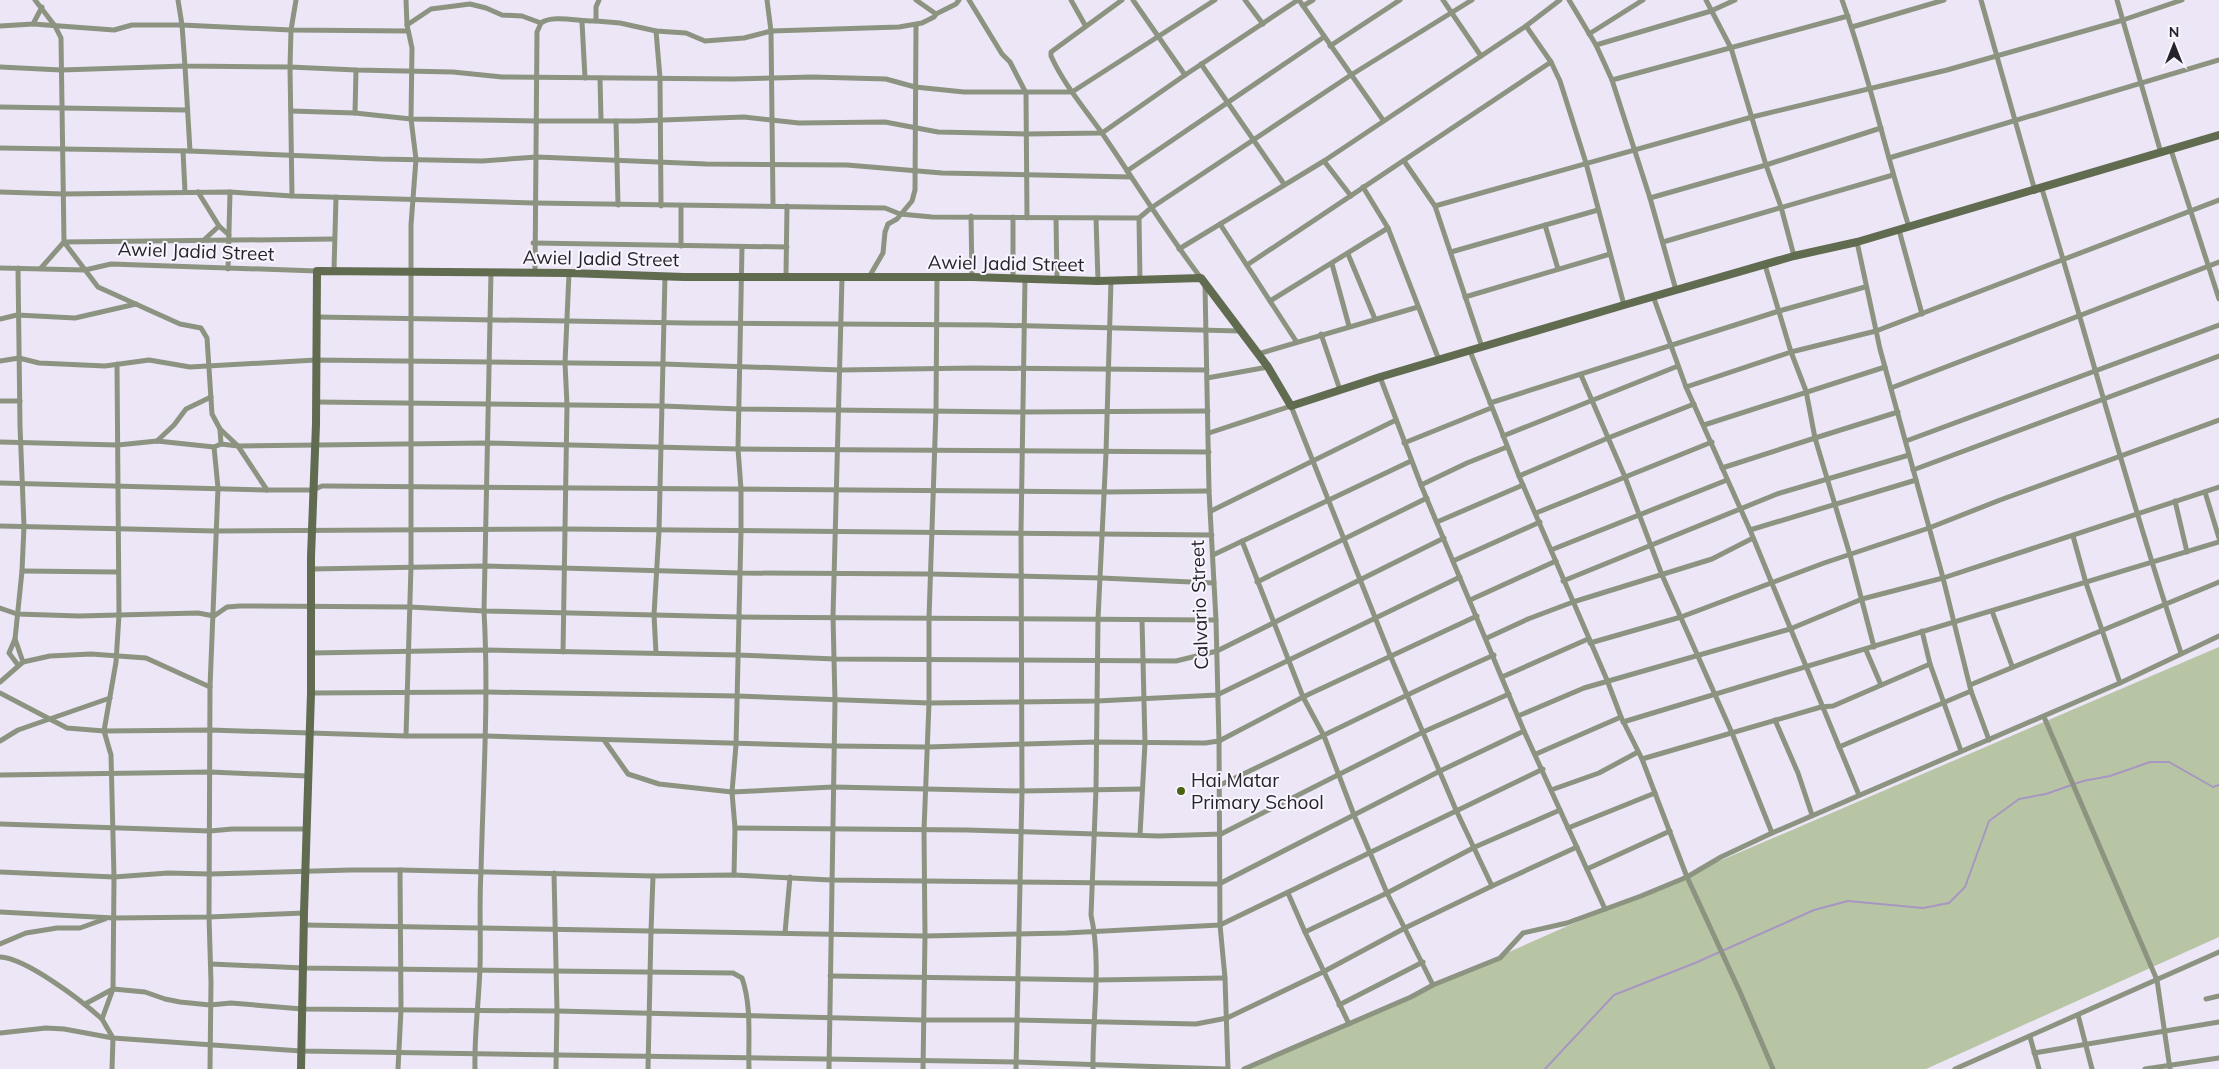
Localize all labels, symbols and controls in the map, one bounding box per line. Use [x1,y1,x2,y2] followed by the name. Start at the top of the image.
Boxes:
[2149,20,2199,70] north arrow
[2169,23,2179,41] text: N
[117,236,275,266] street label: Awiel Jadid Street
[522,245,680,271] street label: Awiel Jadid Street
[927,250,1085,276] street label: Awiel Jadid Street
[1185,539,1213,670] street label: Calvario Street
[1191,768,1324,814] place label: Hai Matar Primary School
[1175,785,1187,797] marker: Hai Matar Primary School

